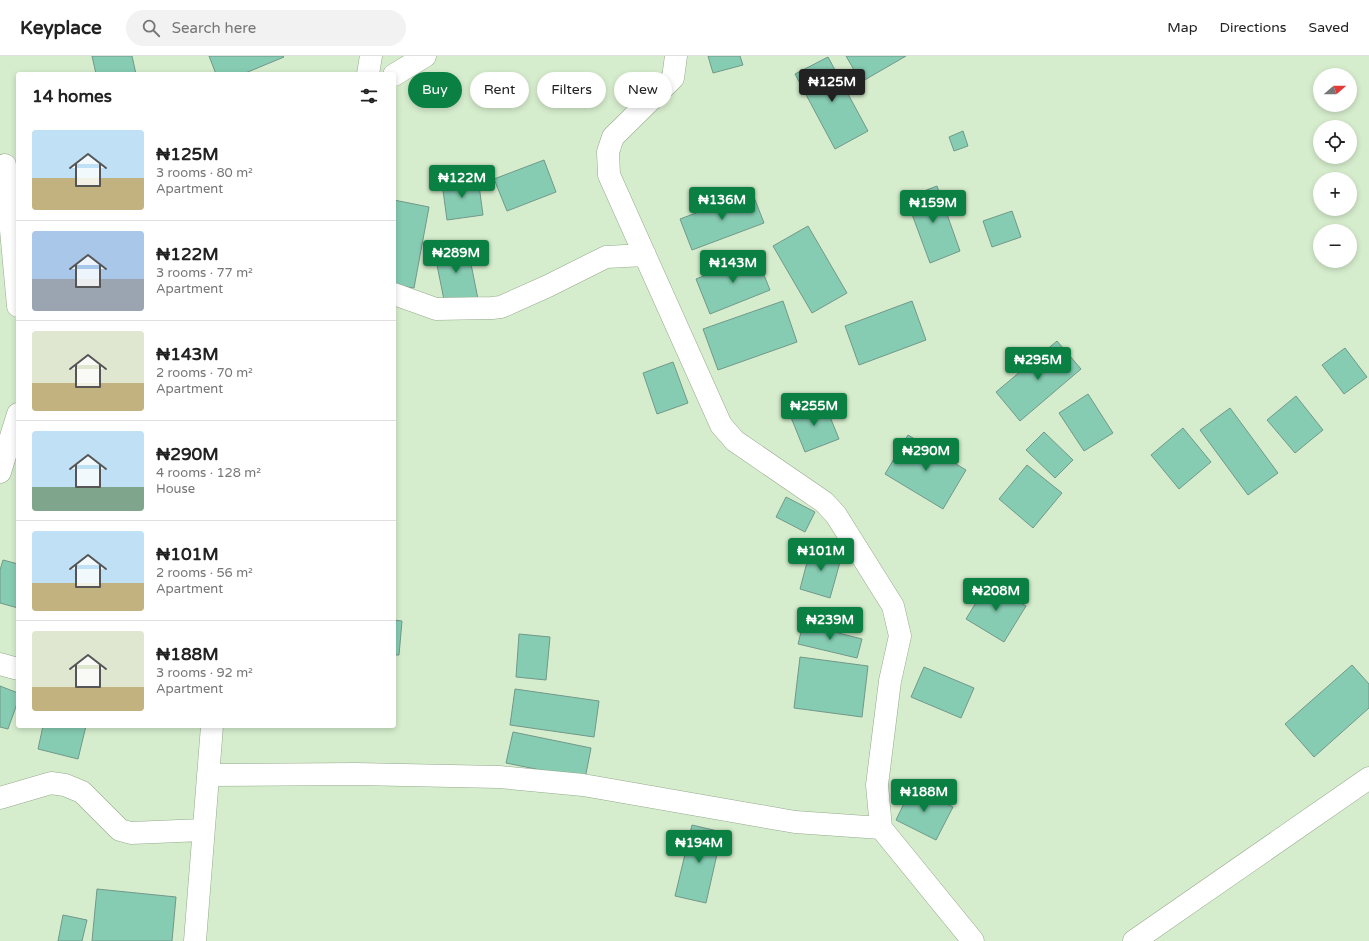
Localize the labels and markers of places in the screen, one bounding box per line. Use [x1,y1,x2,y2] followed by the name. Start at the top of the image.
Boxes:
[804,69,860,103] pin: ₦125M
[434,165,490,199] pin: ₦122M
[694,187,750,221] pin: ₦136M
[905,190,961,224] pin: ₦159M
[428,240,484,274] pin: ₦289M
[705,250,761,284] pin: ₦143M
[1010,347,1066,381] pin: ₦295M
[786,393,842,427] pin: ₦255M
[898,438,954,472] pin: ₦290M
[793,538,849,572] pin: ₦101M
[968,578,1024,612] pin: ₦208M
[802,607,858,641] pin: ₦239M
[896,779,952,813] pin: ₦188M
[671,830,727,864] pin: ₦194M

